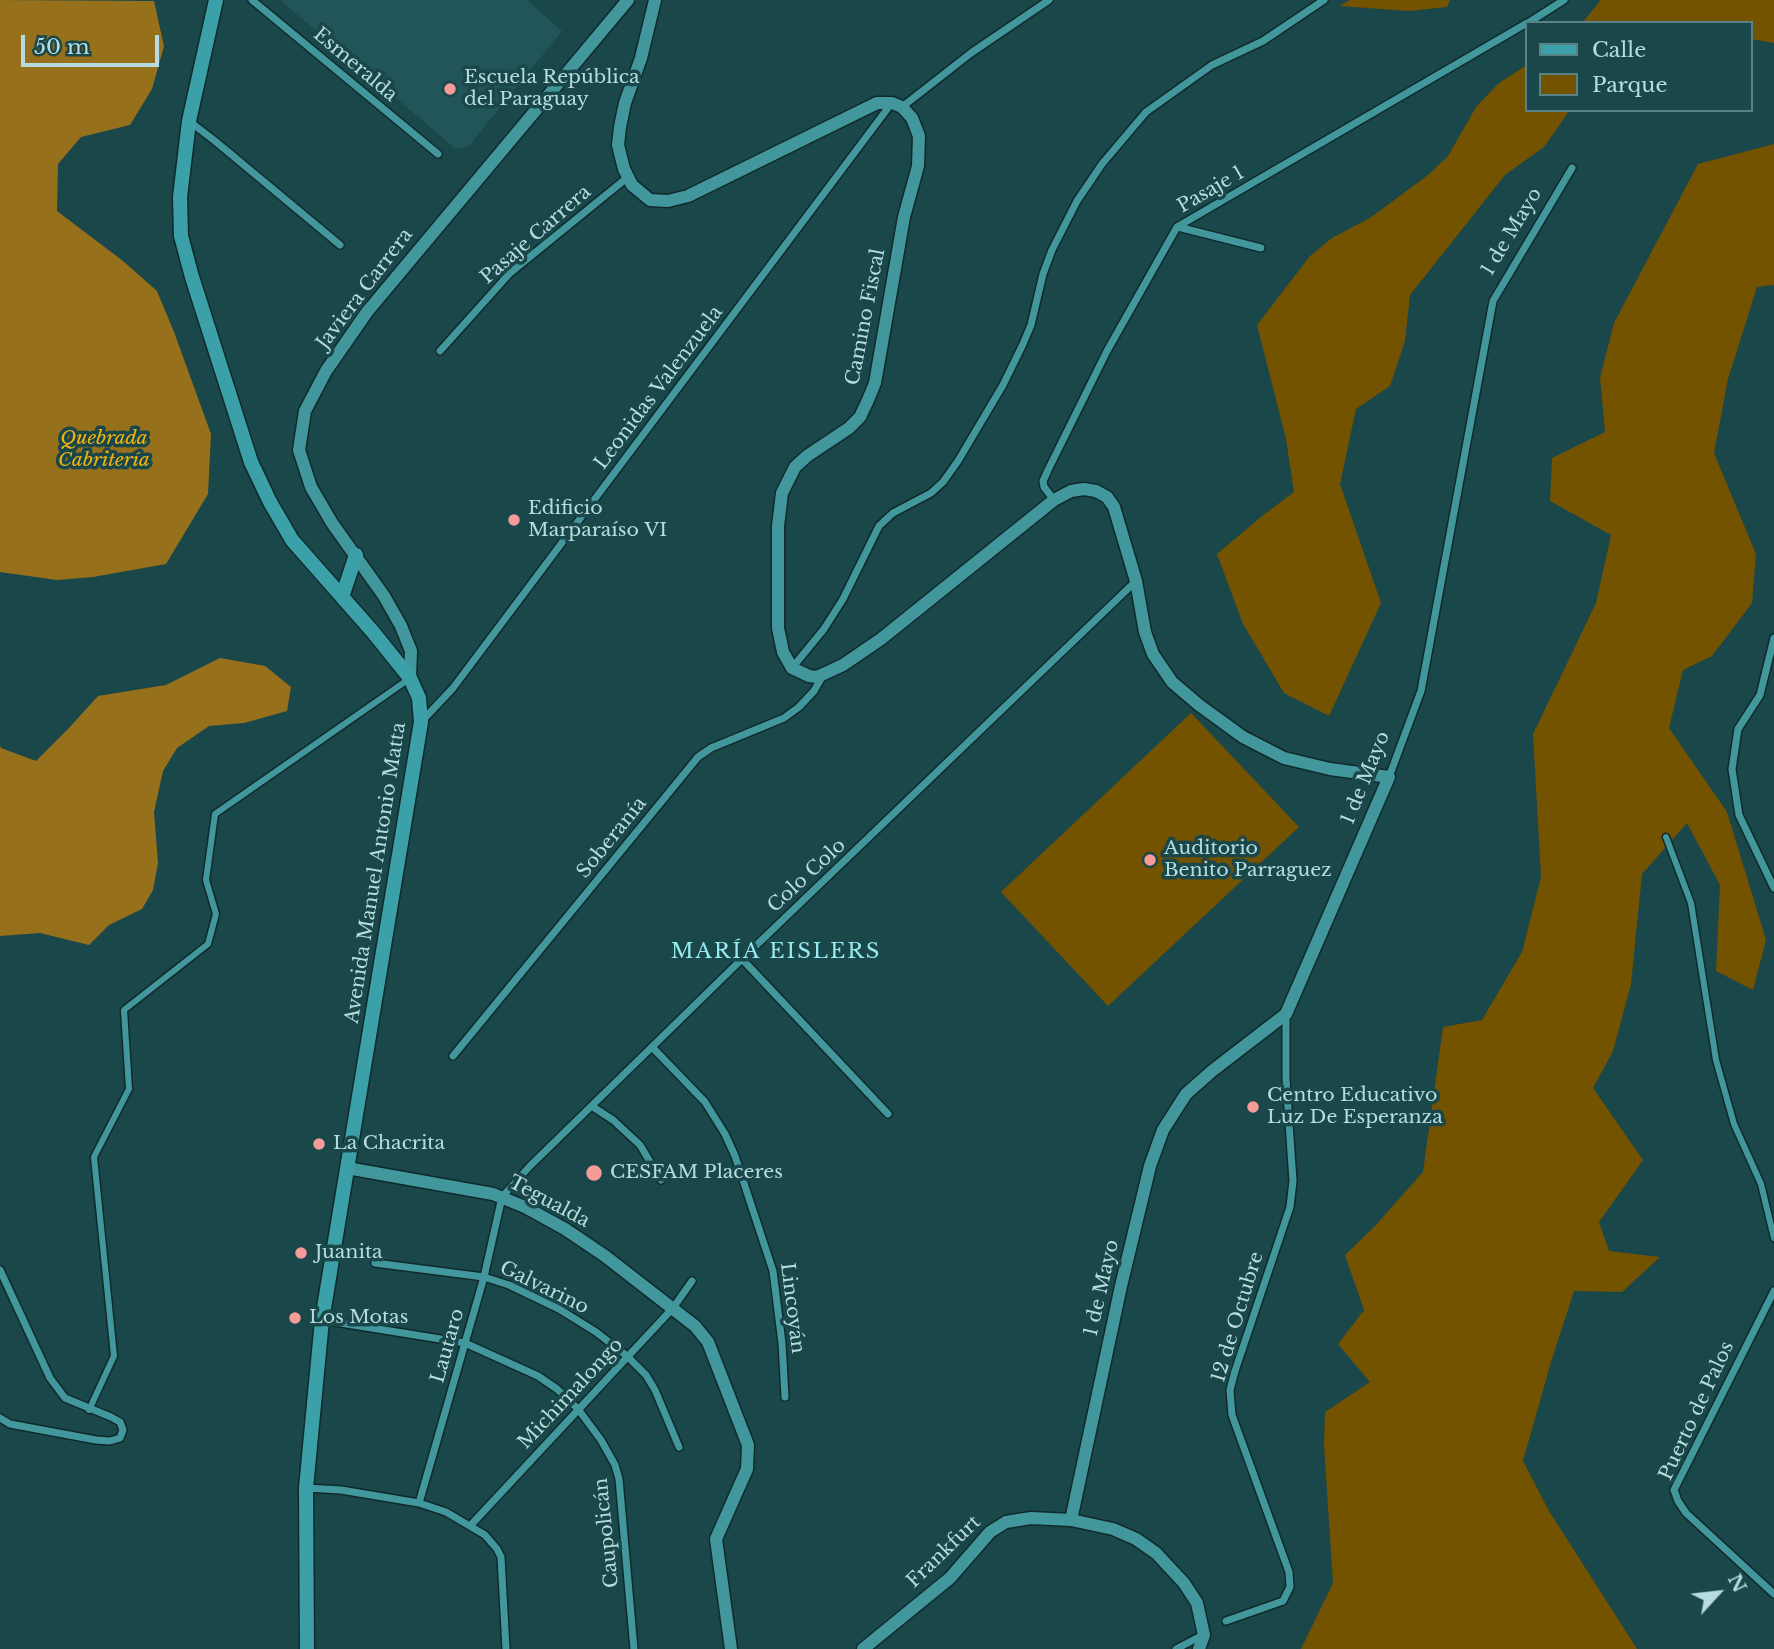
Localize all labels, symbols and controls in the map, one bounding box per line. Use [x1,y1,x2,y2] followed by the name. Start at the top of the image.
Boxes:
[24,21,163,65] scale bar
[1526,21,1753,112] legend
[308,23,402,107] street label: Esmeralda
[34,34,89,60] text: 50 m
[1592,37,1646,63] text: Calle
[464,67,640,111] place label: Escuela República del Paraguay
[1592,72,1667,98] text: Parque
[442,81,458,97] marker: Escuela República del Paraguay
[1174,162,1248,218] street label: Pasaje 1
[476,181,596,289] street label: Pasaje Carrera
[1477,184,1547,280] street label: 1 de Mayo
[312,224,418,354] street label: Javiera Carrera
[842,247,890,387] street label: Camino Fiscal
[590,302,728,474] street label: Leonidas Valenzuela
[58,428,150,472] park label: Quebrada Cabritería
[528,498,667,542] place label: Edificio Marparaíso VI
[506,512,522,528] marker: Edificio Marparaíso VI
[341,721,411,1025] street label: Avenida Manuel Antonio Matta
[1337,728,1395,828] street label: 1 de Mayo
[572,793,652,883] street label: Soberanía
[763,834,851,918] street label: Colo Colo
[1164,838,1332,882] place label: Auditorio Benito Parraguez
[1142,852,1158,868] marker: Auditorio Benito Parraguez
[672,939,880,965] district label: MARÍA EISLERS
[1267,1085,1443,1129] place label: Centro Educativo Luz De Esperanza
[1245,1099,1261,1115] marker: Centro Educativo Luz De Esperanza
[333,1133,445,1155] place label: La Chacrita
[311,1136,327,1152] marker: La Chacrita
[610,1162,783,1184] place label: CESFAM Placeres
[584,1163,604,1183] marker: CESFAM Placeres
[505,1171,593,1233] street label: Tegualda
[1080,1238,1124,1338] street label: 1 de Mayo
[315,1242,383,1264] place label: Juanita
[293,1245,309,1261] marker: Juanita
[1207,1249,1269,1385] street label: 12 de Octubre
[496,1257,592,1319] street label: Galvarino
[775,1261,809,1355] street label: Lincoyán
[427,1306,469,1386] street label: Lautaro
[309,1307,408,1329] place label: Los Motas
[287,1310,303,1326] marker: Los Motas
[514,1334,628,1454] street label: Michimalongo
[1655,1338,1739,1484] street label: Puerto de Palos
[590,1477,624,1589] street label: Caupolicán
[902,1511,986,1593] street label: Frankfurt
[1683,1558,1753,1628] north arrow
[1723,1570,1751,1596] text: N

